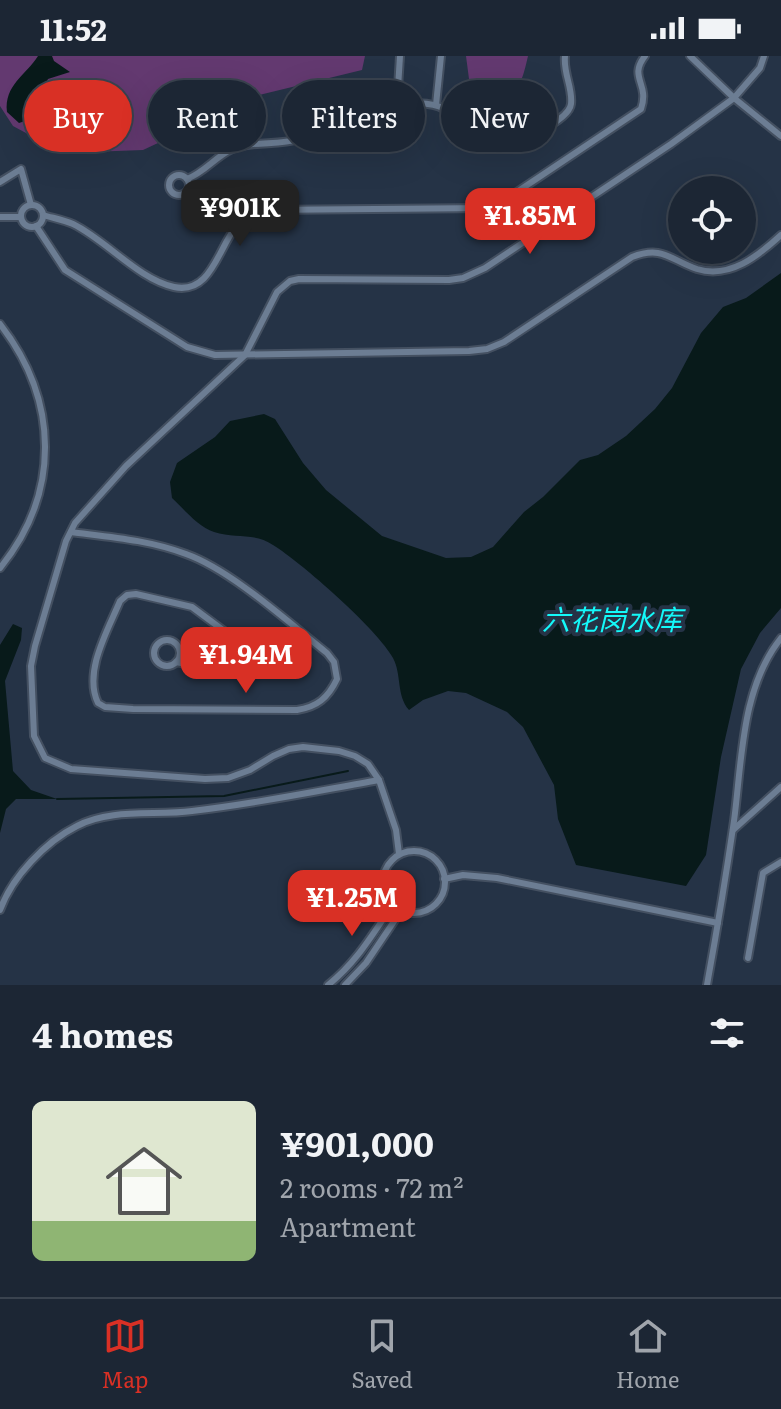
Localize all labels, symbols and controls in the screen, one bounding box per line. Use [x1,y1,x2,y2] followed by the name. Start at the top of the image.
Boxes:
[40,6,107,50] text: 11:52
[24,80,132,152] chip: Buy
[148,80,266,152] chip: Rent
[282,80,425,152] chip: Filters
[441,80,557,152] chip: New
[668,176,756,264] map controls
[668,176,756,264] button: locate
[184,180,296,248] pin: ¥901K
[199,186,281,225] text: ¥901K
[465,188,595,256] pin: ¥1.85M
[483,194,577,233] text: ¥1.85M
[542,597,686,639] water label: 六花岗水库
[181,627,311,695] pin: ¥1.94M
[199,633,293,672] text: ¥1.94M
[287,870,417,938] pin: ¥1.25M
[306,876,398,915] text: ¥1.25M
[32,1008,173,1058] text: 4 homes
[705,1011,749,1055] icon: filters
[280,1117,434,1167] text: ¥901,000
[96,1133,192,1229] icon: home
[280,1167,464,1206] text: 2 rooms · 72 m²
[280,1206,416,1245] text: Apartment
[102,1314,148,1395] tab: Map
[352,1314,413,1395] tab: Saved
[616,1314,679,1395] tab: Home

